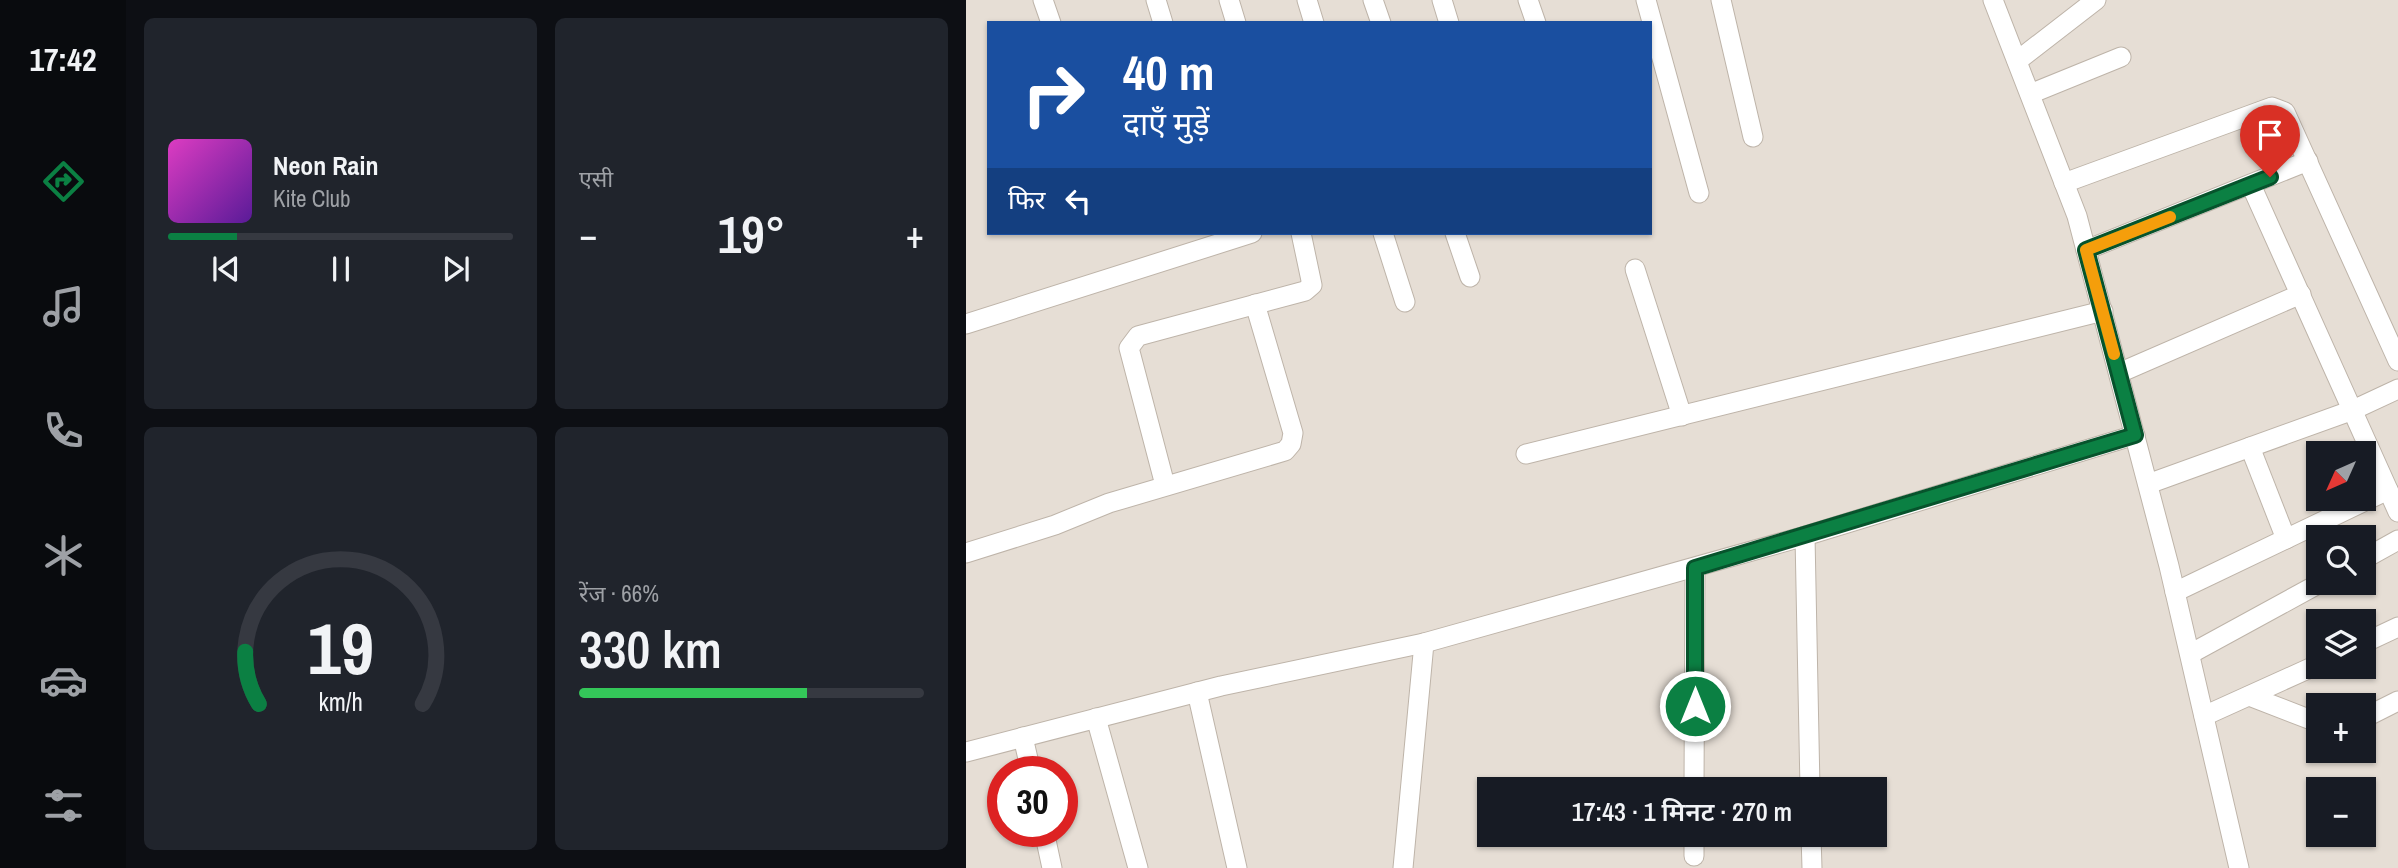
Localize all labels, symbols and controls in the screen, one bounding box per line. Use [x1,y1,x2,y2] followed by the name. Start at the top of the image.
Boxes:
[29,38,97,81] text: 17:42
[1123,39,1215,105] text: 40 m
[1008,49,1099,140] icon: right
[1123,102,1210,145] text: दाएँ मुड़ें
[2240,105,2300,177] pin
[2251,116,2289,154] icon: arrive
[273,148,378,183] text: Neon Rain
[39,157,88,206] icon: directions
[579,163,613,194] text: एसी
[1008,182,1045,217] text: फिर
[1059,182,1097,220] icon: left
[273,183,351,214] text: Kite Club
[717,199,786,269] text: 19°
[579,209,597,260] text: −
[906,209,924,260] text: +
[207,250,245,288] icon: previous
[322,250,360,288] icon: pause
[437,250,475,288] icon: next
[39,282,88,331] icon: music
[39,406,88,455] icon: phone
[2306,441,2376,511] north arrow
[2306,441,2376,847] map controls
[2306,525,2376,595] button: search
[39,531,88,580] icon: climate
[579,578,659,609] text: रेंज · 66%
[307,600,374,698] text: 19
[2306,609,2376,679] button: layers
[579,614,722,684] text: 330 km
[39,656,88,705] icon: car
[1658,669,1732,743] position arrow
[318,685,363,719] text: km/h
[2306,693,2376,763] button: +
[987,756,1078,847] speed limit sign: 30
[2306,777,2376,847] button: −
[39,781,88,830] icon: filters
[1572,794,1792,829] text: 17:43 · 1 मिनट · 270 m

